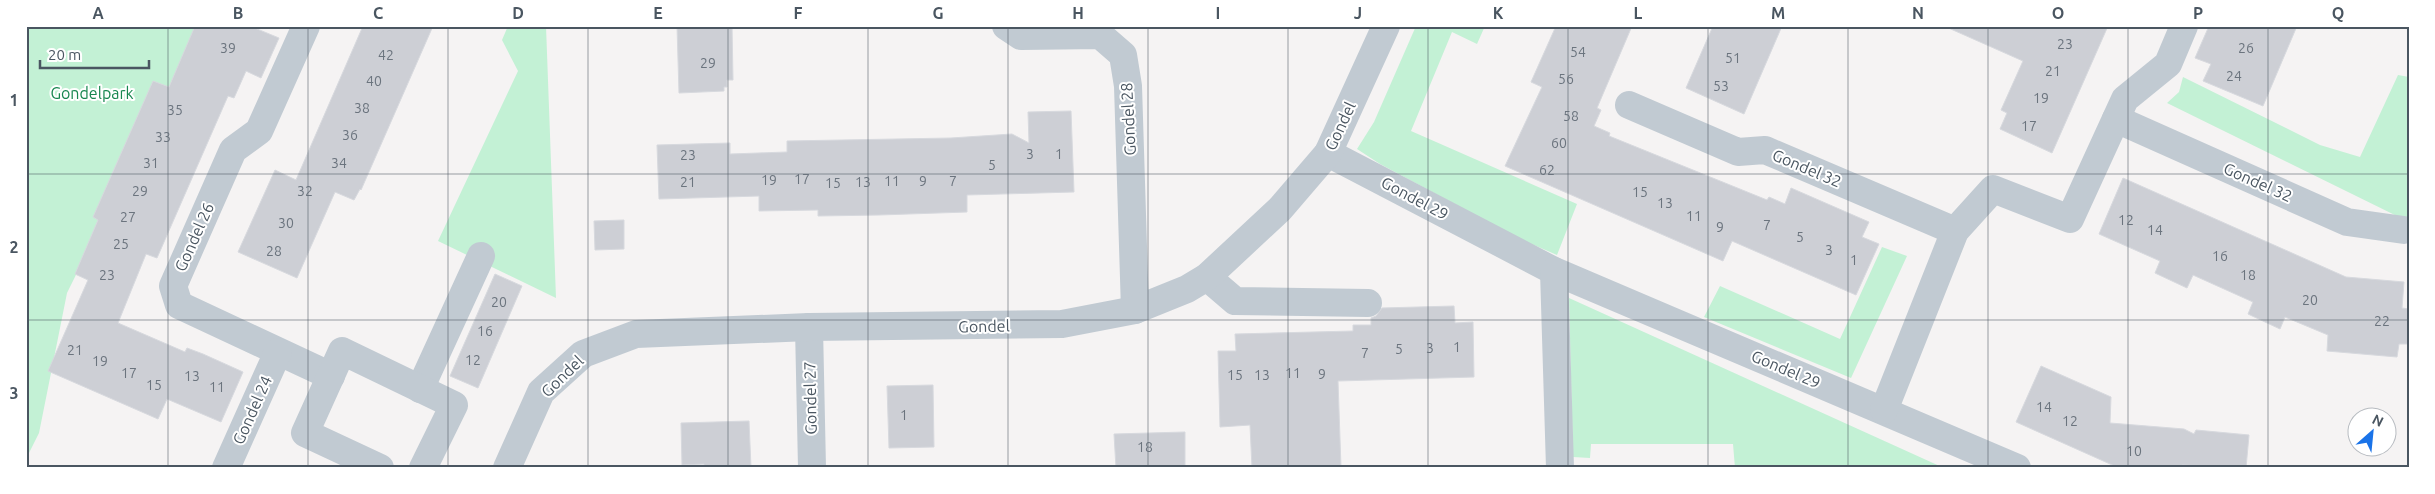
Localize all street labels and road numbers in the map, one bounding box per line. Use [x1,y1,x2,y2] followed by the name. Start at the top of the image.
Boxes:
[1117,82,1139,156] street label: Gondel 28
[1321,99,1359,153] street label: Gondel
[1770,145,1844,191] street label: Gondel 32
[2221,159,2295,205] street label: Gondel 32
[1378,173,1452,223] street label: Gondel 29
[171,200,217,274] street label: Gondel 26
[958,317,1010,335] street label: Gondel
[1749,346,1823,392] street label: Gondel 29
[537,352,587,400] street label: Gondel
[800,361,820,435] street label: Gondel 27
[229,373,275,447] street label: Gondel 24

